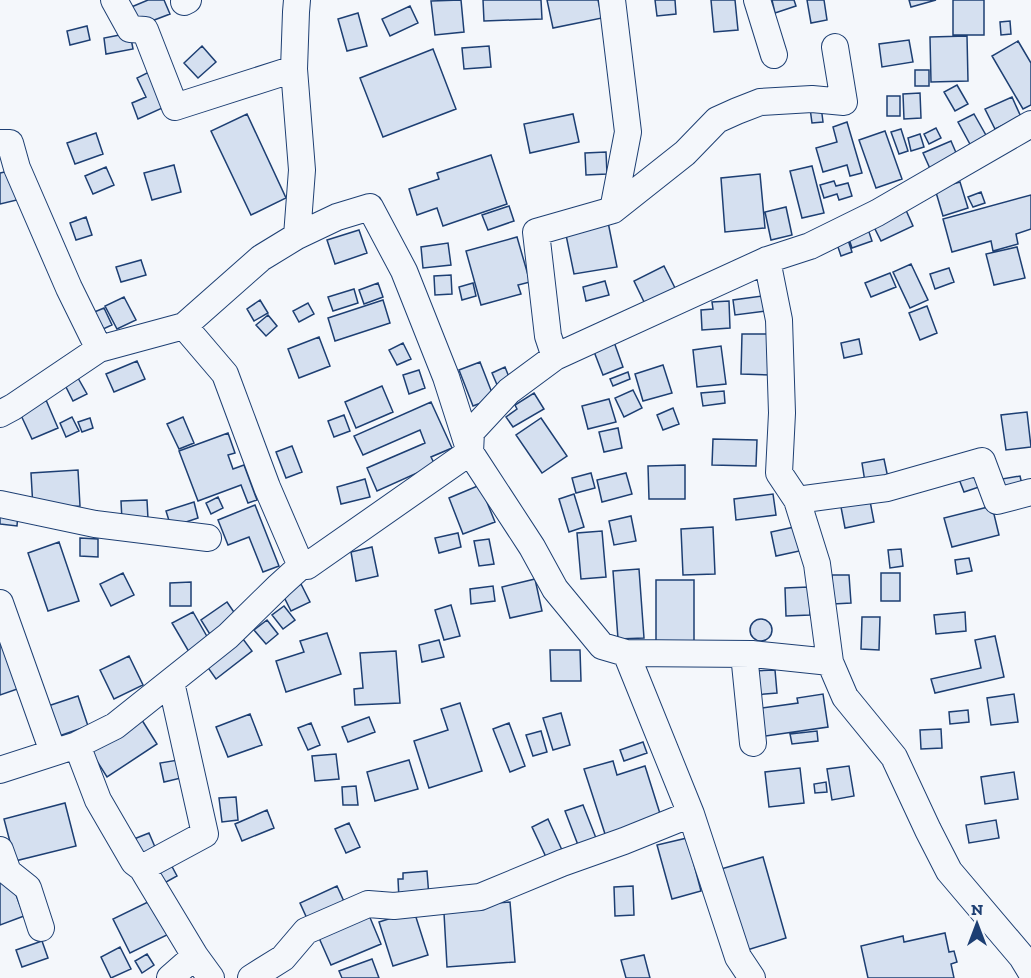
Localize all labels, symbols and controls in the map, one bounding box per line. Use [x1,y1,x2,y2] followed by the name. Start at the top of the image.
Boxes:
[947,894,1007,954] north arrow
[971,900,983,919] text: N

